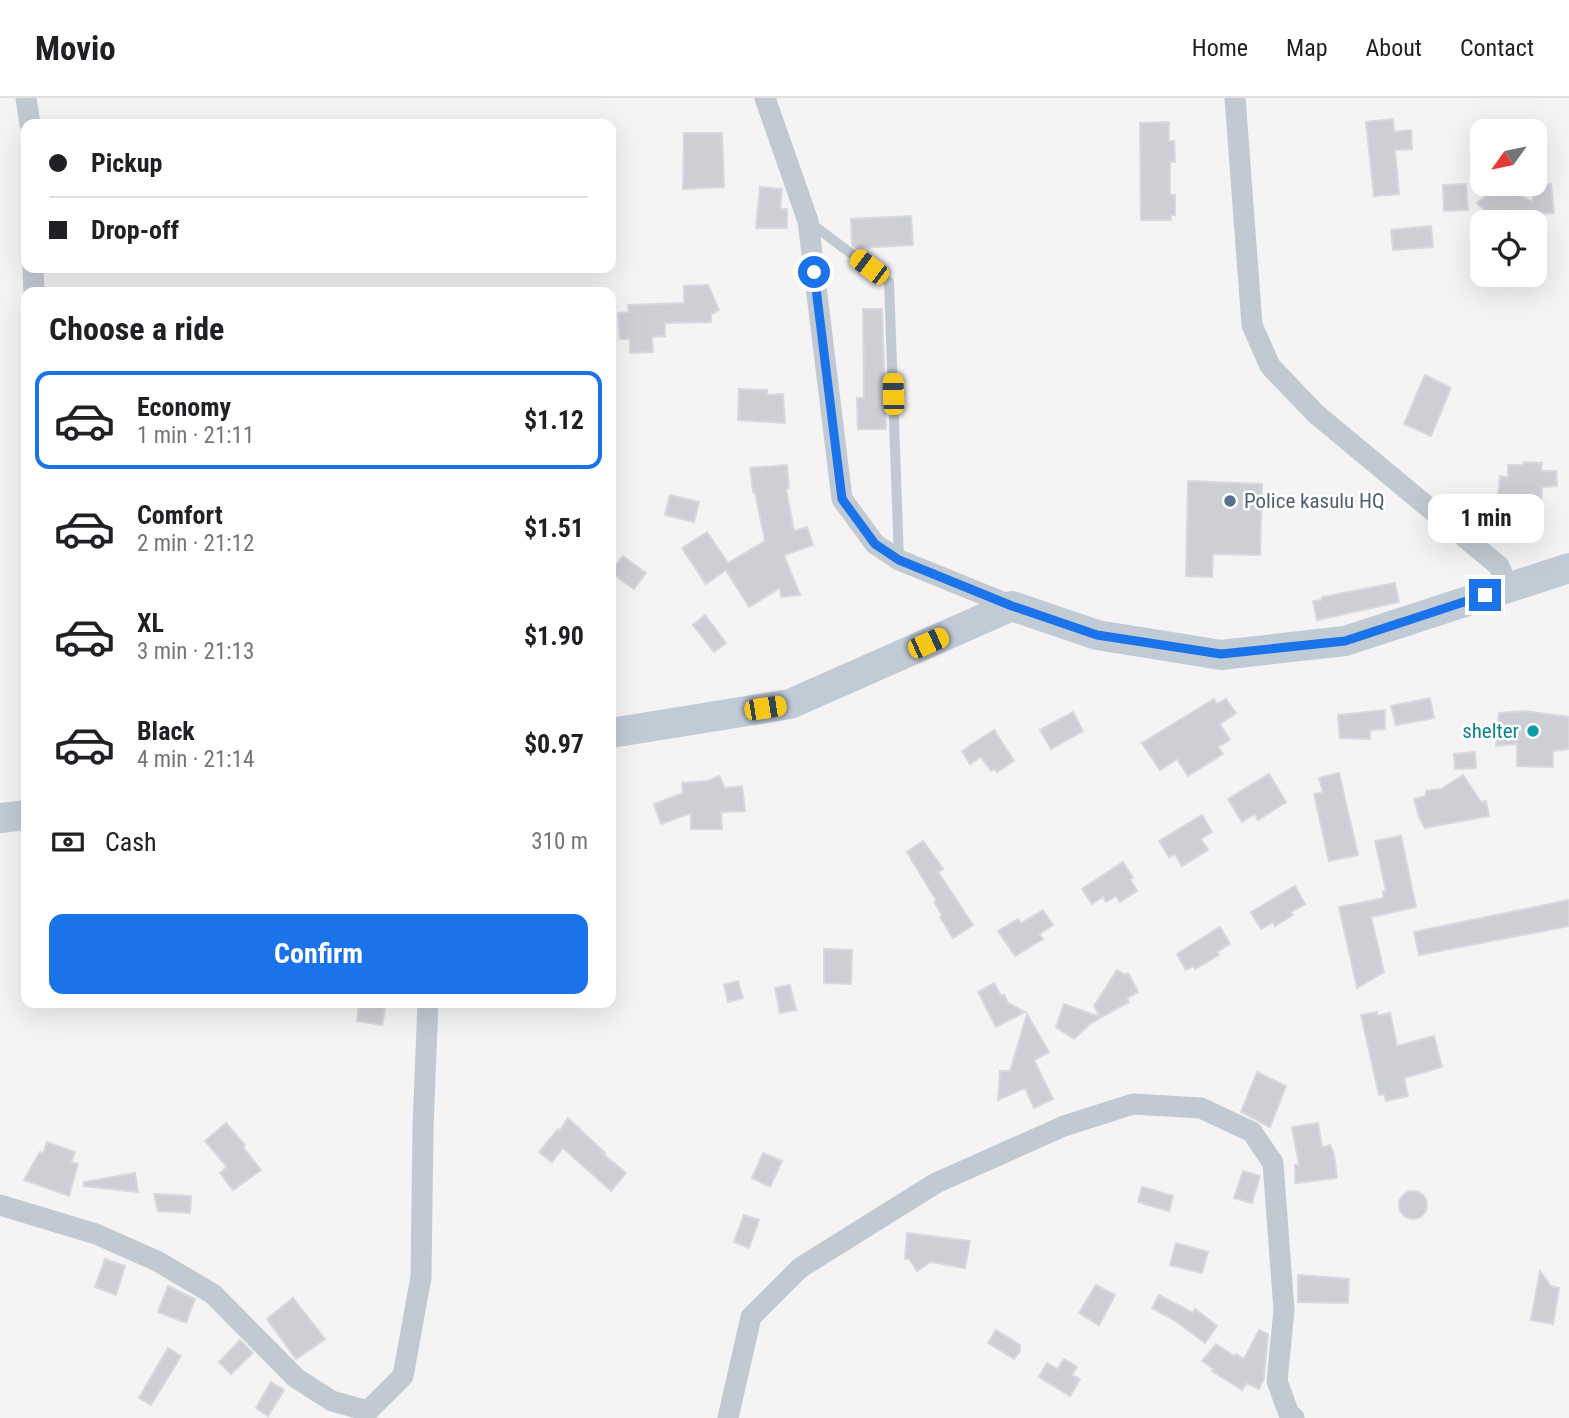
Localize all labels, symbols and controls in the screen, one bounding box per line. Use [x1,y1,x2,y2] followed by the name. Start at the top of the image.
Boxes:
[35,29,116,68] text: Movio
[1192,34,1248,62] text: Home
[1286,34,1328,62] text: Map
[1366,34,1422,62] text: About
[1460,34,1534,62] text: Contact
[1470,119,1547,196] north arrow
[1470,119,1547,287] map controls
[91,148,162,178] text: Pickup
[1470,210,1547,287] button: locate
[91,215,179,245] text: Drop-off
[846,246,893,288] car
[798,256,830,288] route start
[49,310,224,348] text: Choose a ride
[882,373,905,415] car
[53,389,116,452] icon: car
[137,392,231,422] text: Economy
[524,405,584,435] text: $1.12
[137,422,254,449] text: 1 min · 21:11
[1244,489,1385,513] place label: Police kasulu HQ
[1222,493,1238,509] marker: Police kasulu HQ
[1427,494,1543,542] callout: 1 min
[53,497,116,560] icon: car
[137,500,223,530] text: Comfort
[1460,505,1512,532] text: 1 min
[524,513,584,543] text: $1.51
[137,530,254,557] text: 2 min · 21:12
[1469,579,1501,611] route end
[53,605,116,668] icon: car
[137,608,164,638] text: XL
[524,621,584,651] text: $1.90
[905,625,952,661] car
[137,638,254,665] text: 3 min · 21:13
[743,694,788,722] car
[53,713,116,776] icon: car
[137,716,195,746] text: Black
[1462,719,1519,743] place label: shelter
[1525,723,1541,739] marker: shelter
[524,729,584,759] text: $0.97
[137,746,254,773] text: 4 min · 21:14
[49,823,87,861] icon: cash
[105,827,157,857] text: Cash
[531,828,588,855] text: 310 m
[49,914,588,994] button: Confirm

